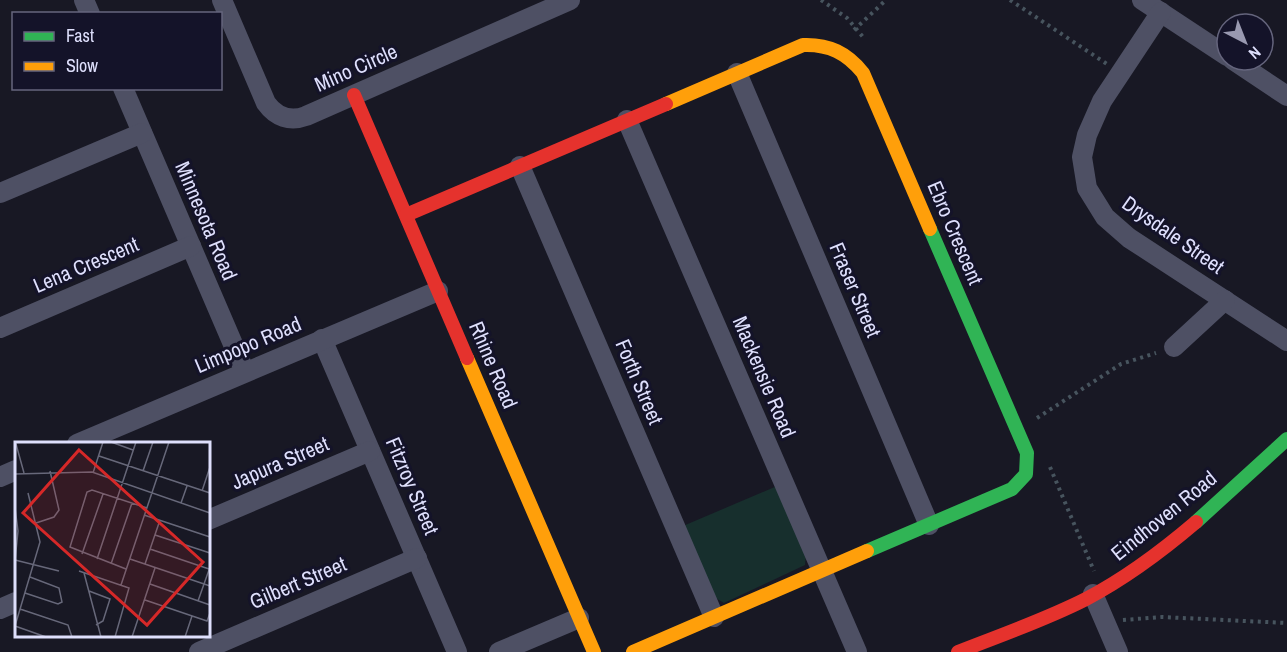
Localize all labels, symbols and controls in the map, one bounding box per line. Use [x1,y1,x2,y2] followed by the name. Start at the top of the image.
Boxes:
[12,12,222,90] legend
[1215,12,1275,72] north arrow
[66,23,94,48] text: Fast
[310,36,402,99] street label: Mino Circle
[1244,42,1266,64] text: N
[66,53,98,78] text: Slow
[168,157,244,285] street label: Minnesota Road
[921,176,990,289] street label: Ebro Crescent
[1116,189,1230,281] street label: Drysdale Street
[29,229,143,300] street label: Lena Crescent
[822,238,889,342] street label: Fraser Street
[190,309,305,380] street label: Limpopo Road
[726,312,803,442] street label: Mackensie Road
[462,317,525,413] street label: Rhine Road
[609,335,670,429] street label: Forth Street
[227,429,333,496] street label: Japura Street
[379,433,446,539] street label: Fitzroy Street
[15,442,210,637] inset map
[1105,464,1223,567] street label: Eindhoven Road
[245,549,351,616] street label: Gilbert Street

